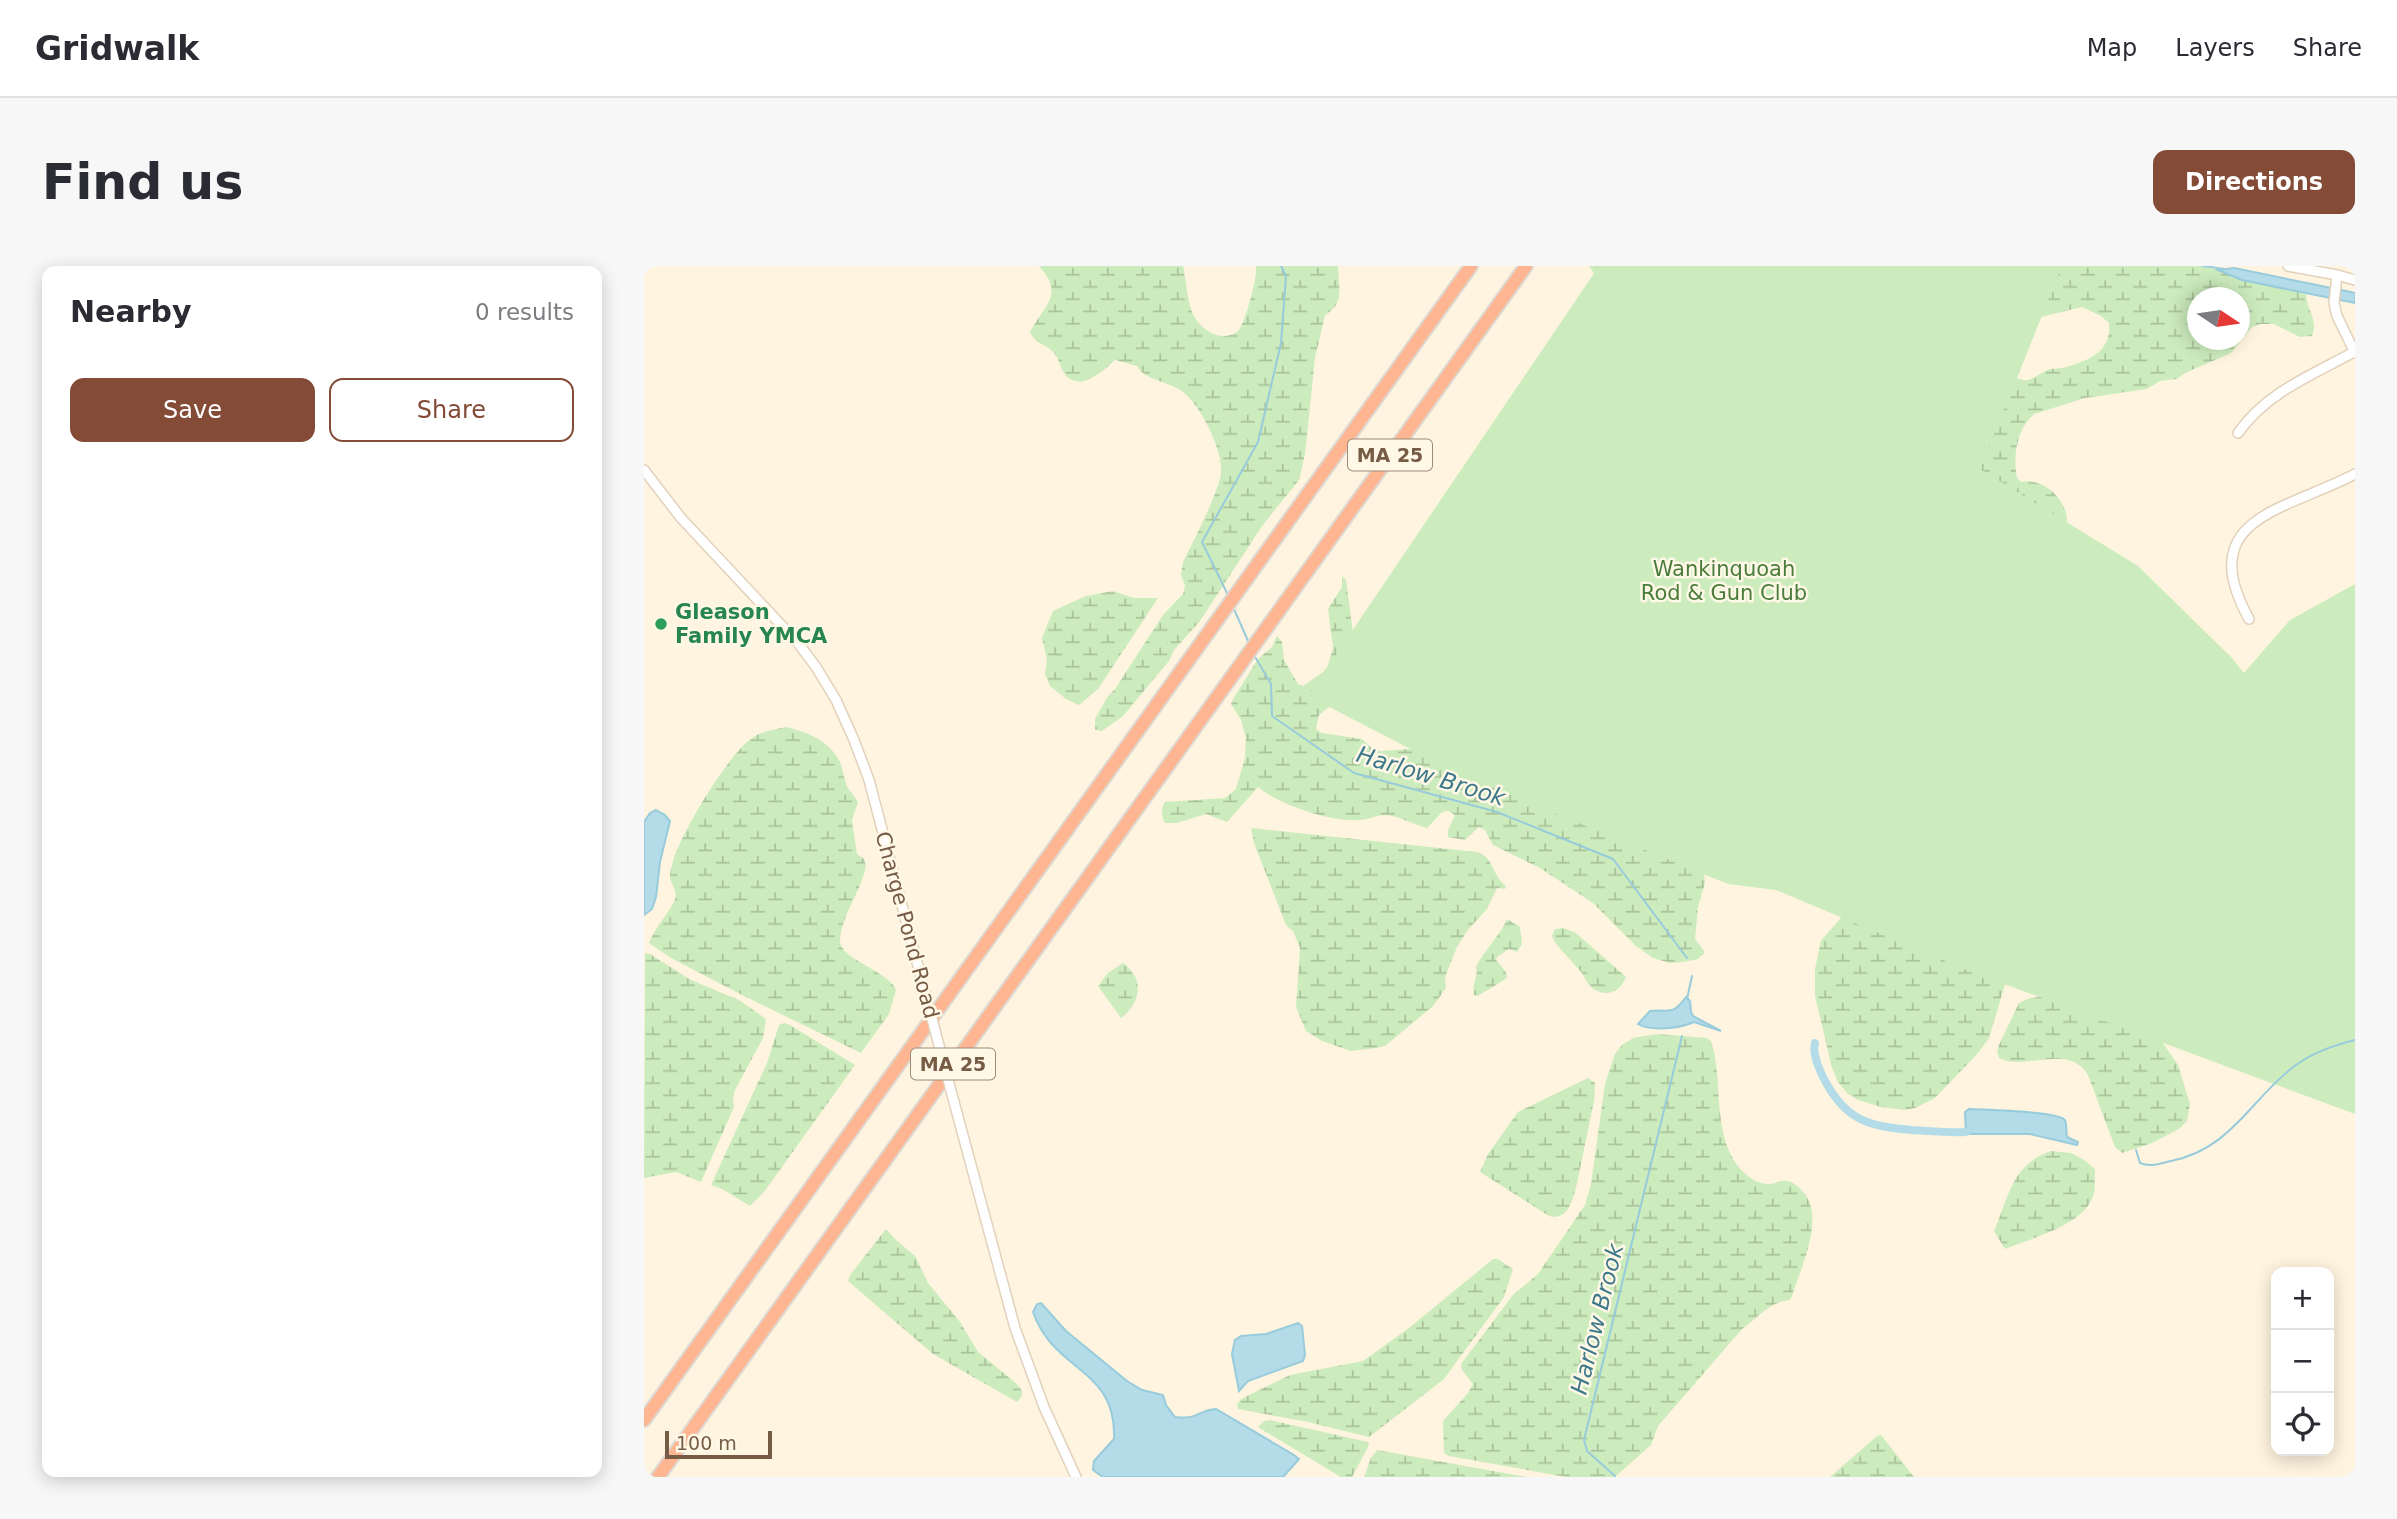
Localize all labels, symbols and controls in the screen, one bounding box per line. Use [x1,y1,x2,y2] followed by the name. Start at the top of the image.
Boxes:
[35,29,199,68] text: Gridwalk
[2087,34,2137,62] text: Map
[2175,34,2255,62] text: Layers
[2293,34,2362,62] text: Share
[2153,150,2355,214] button: Directions
[42,154,243,211] text: Find us
[2187,287,2250,350] north arrow
[70,294,192,329] text: Nearby
[475,299,574,325] text: 0 results
[70,378,315,442] button: Save
[329,378,574,442] button: Share
[1348,440,1432,470] road number: MA 25
[1641,557,1807,605] park label: Wankinquoah Rod & Gun Club
[675,600,828,648] place label: Gleason Family YMCA
[653,616,669,632] marker: Gleason Family YMCA
[1353,741,1510,811] water label: Harlow Brook
[870,829,944,1021] street label: Charge Pond Road
[911,1048,995,1080] road number: MA 25
[1566,1239,1629,1397] water label: Harlow Brook
[2271,1267,2334,1456] map controls
[2271,1267,2334,1330] button: +
[2271,1330,2334,1393] button: −
[2271,1393,2334,1456] button: locate
[665,1428,772,1460] scale bar
[676,1432,737,1454] text: 100 m

